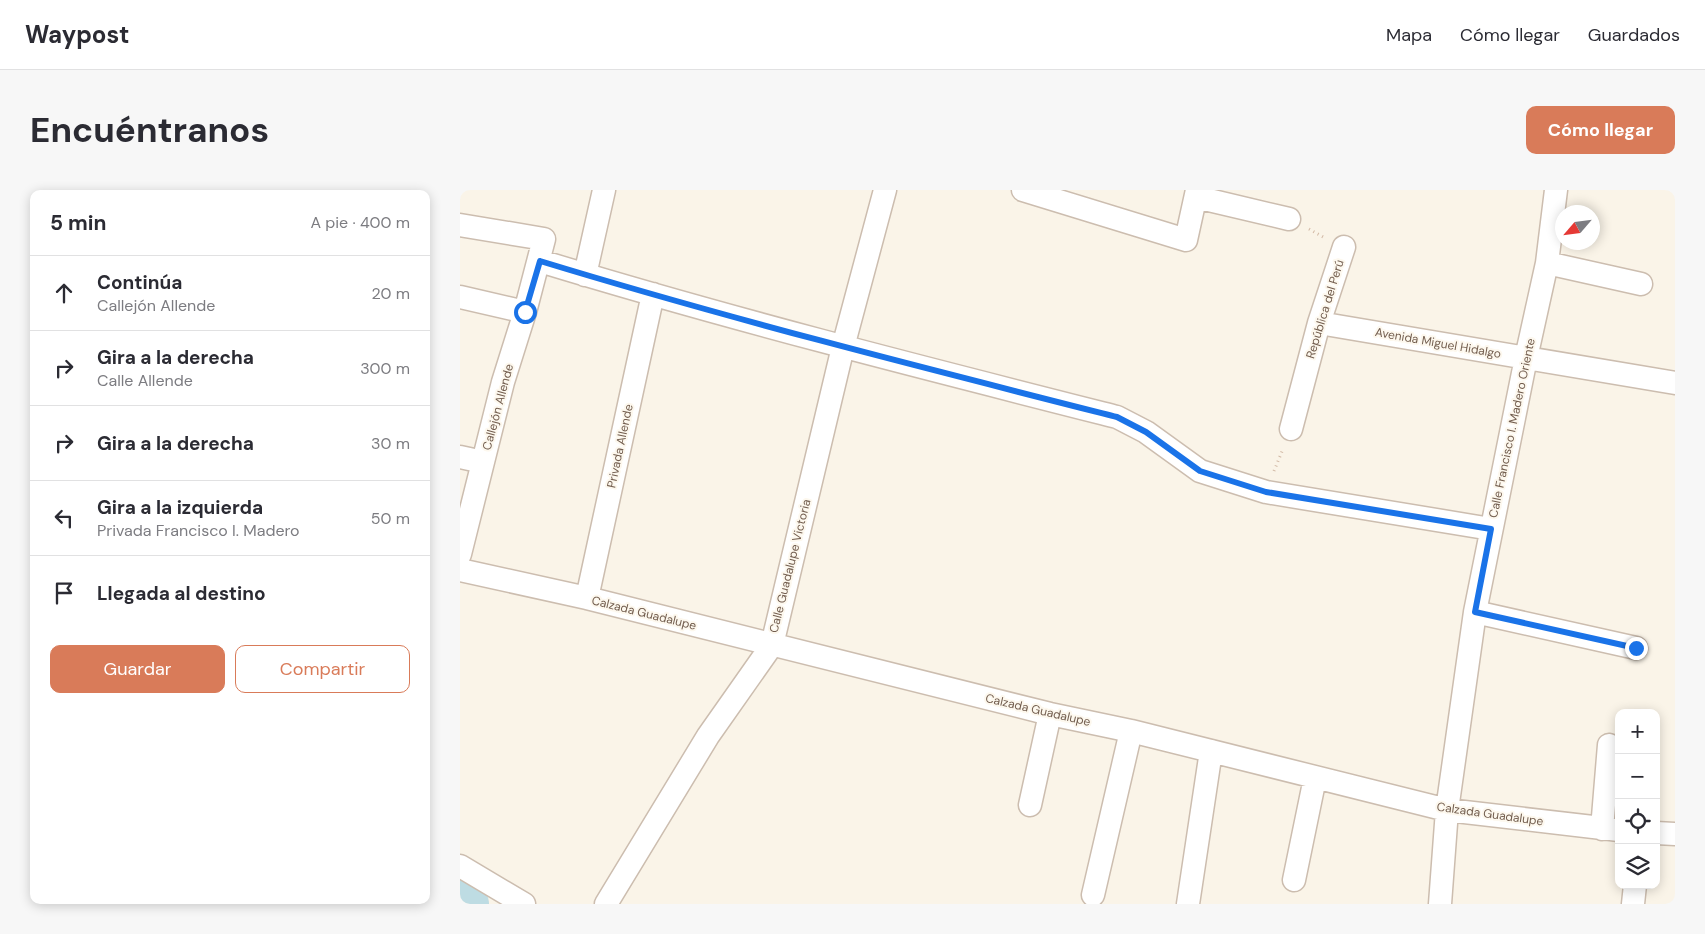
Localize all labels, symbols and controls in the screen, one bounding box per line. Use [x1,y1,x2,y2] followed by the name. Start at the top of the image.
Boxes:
[25,19,129,50] text: Waypost
[1386,23,1432,47] text: Mapa
[1460,23,1560,47] text: Cómo llegar
[1588,23,1680,47] text: Guardados
[1526,106,1675,154] button: Cómo llegar
[30,107,269,153] text: Encuéntranos
[1555,205,1600,250] north arrow
[50,209,106,237] text: 5 min
[310,212,410,233] text: A pie · 400 m
[1302,257,1348,360] street label: República del Perú
[97,270,182,295] text: Continúa
[50,279,78,307] icon: ahead
[371,283,410,304] text: 20 m
[97,295,215,316] text: Callejón Allende
[514,301,537,324] route start
[1374,324,1502,362] street label: Avenida Miguel Hidalgo
[1485,337,1539,519] street label: Calle Francisco I. Madero Oriente
[97,345,254,370] text: Gira a la derecha
[50,354,78,382] icon: right
[360,358,410,379] text: 300 m
[479,362,517,452] street label: Callejón Allende
[97,370,193,391] text: Calle Allende
[603,402,637,489] street label: Privada Allende
[50,429,78,457] icon: right
[97,431,254,456] text: Gira a la derecha
[371,433,410,454] text: 30 m
[97,495,263,520] text: Gira a la izquierda
[766,497,814,635] street label: Calle Guadalupe Victoria
[50,504,78,532] icon: left
[371,508,410,529] text: 50 m
[97,520,300,541] text: Privada Francisco I. Madero
[50,579,78,607] icon: arrive
[97,581,266,606] text: Llegada al destino
[590,592,698,634] street label: Calzada Guadalupe
[1625,637,1648,660] route end
[50,645,225,693] button: Guardar
[235,645,410,693] button: Compartir
[984,690,1092,730] street label: Calzada Guadalupe
[1615,709,1660,889] map controls
[1615,709,1660,754] button: +
[1615,754,1660,799] button: −
[1436,799,1545,829] street label: Calzada Guadalupe
[1615,799,1660,844] button: locate
[1615,844,1660,889] button: layers

